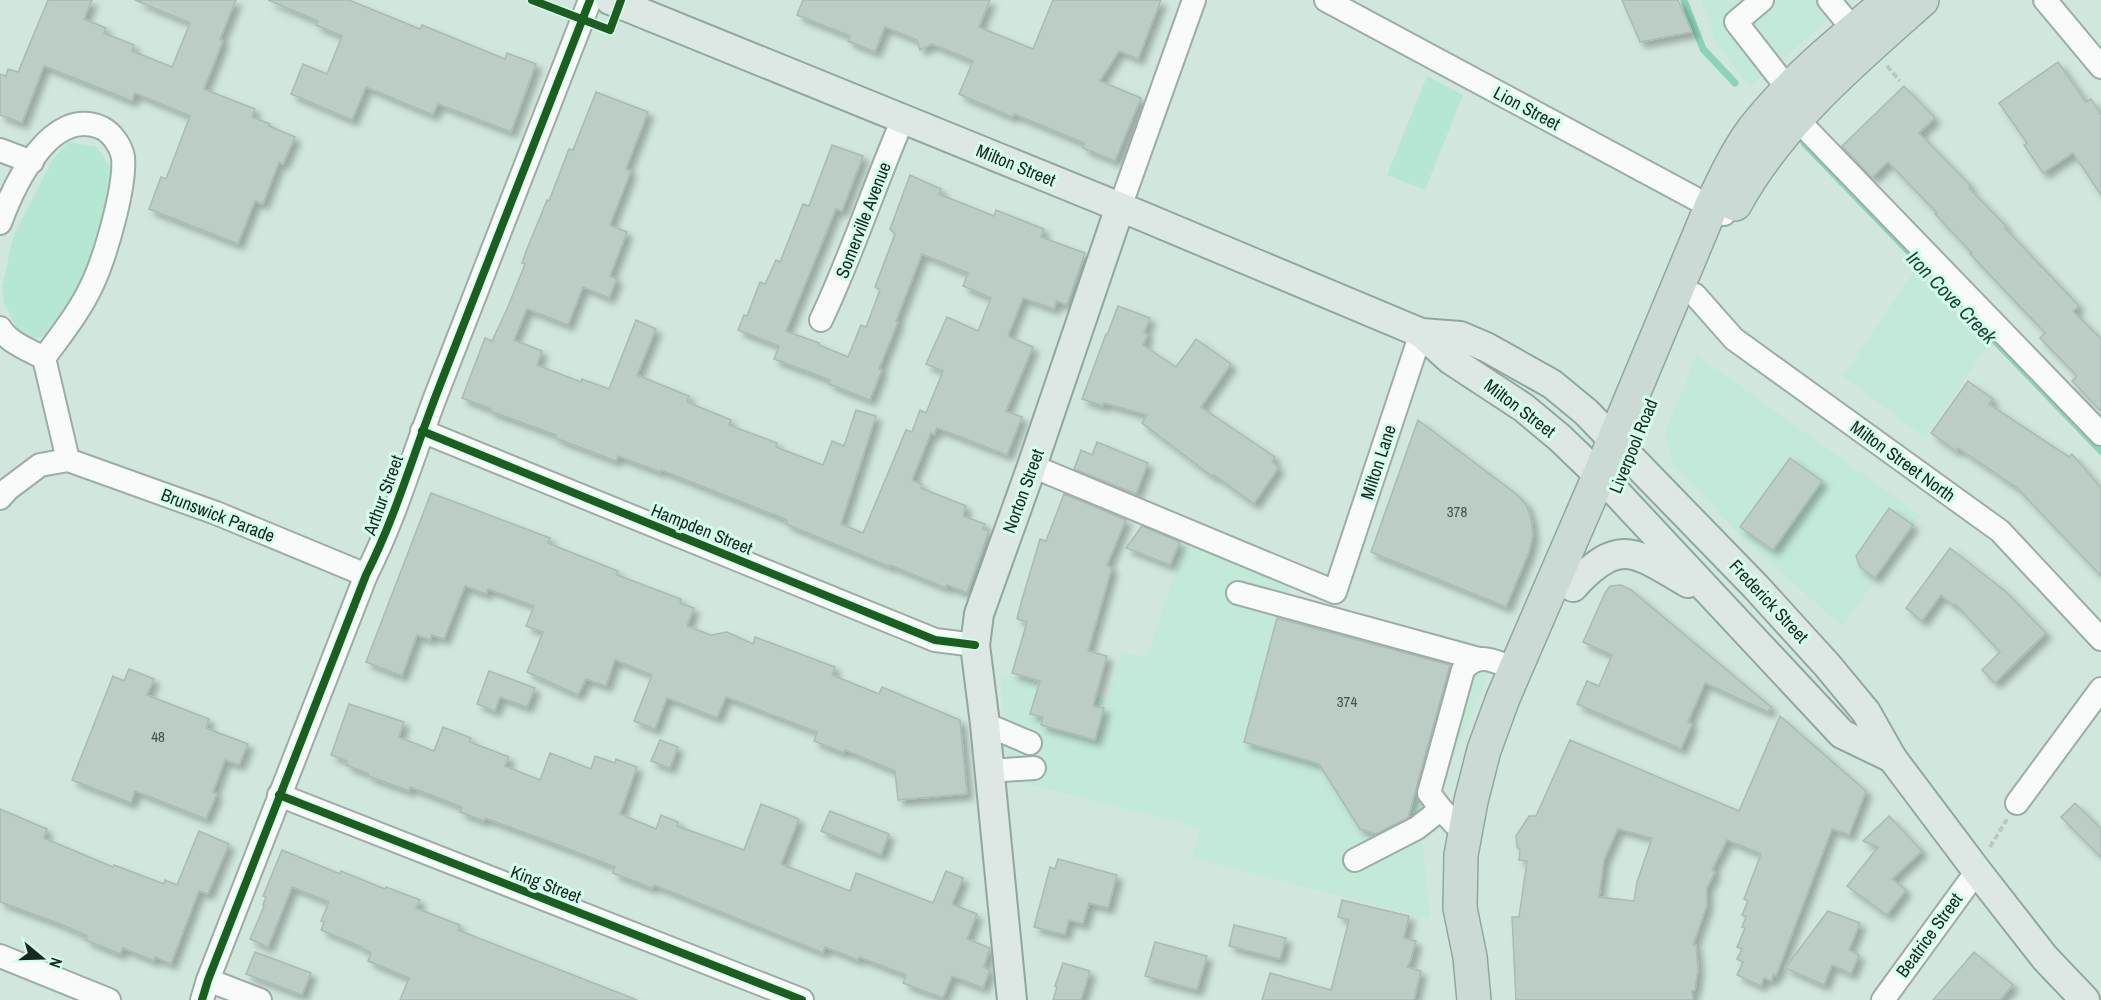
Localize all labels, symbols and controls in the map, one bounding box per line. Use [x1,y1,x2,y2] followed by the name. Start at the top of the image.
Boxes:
[1489,80,1565,136] street label: Lion Street
[973,138,1059,192] street label: Milton Street
[829,158,897,282] street label: Somerville Avenue
[1901,245,2004,350] water label: Iron Cove Creek
[1479,373,1561,443] street label: Milton Street
[1603,395,1663,497] street label: Liverpool Road
[1846,414,1960,508] street label: Milton Street North
[1354,421,1402,503] street label: Milton Lane
[996,445,1050,537] street label: Norton Street
[357,451,409,540] street label: Arthur Street
[158,482,278,548] street label: Brunswick Parade
[647,497,757,561] street label: Hampden Street
[1447,501,1467,522] house number: 378
[1724,554,1814,648] street label: Frederick Street
[1337,691,1357,712] house number: 374
[151,726,165,747] house number: 48
[507,859,585,909] street label: King Street
[1890,888,1968,982] street label: Beatrice Street
[12,928,72,988] north arrow
[44,955,68,971] text: N

